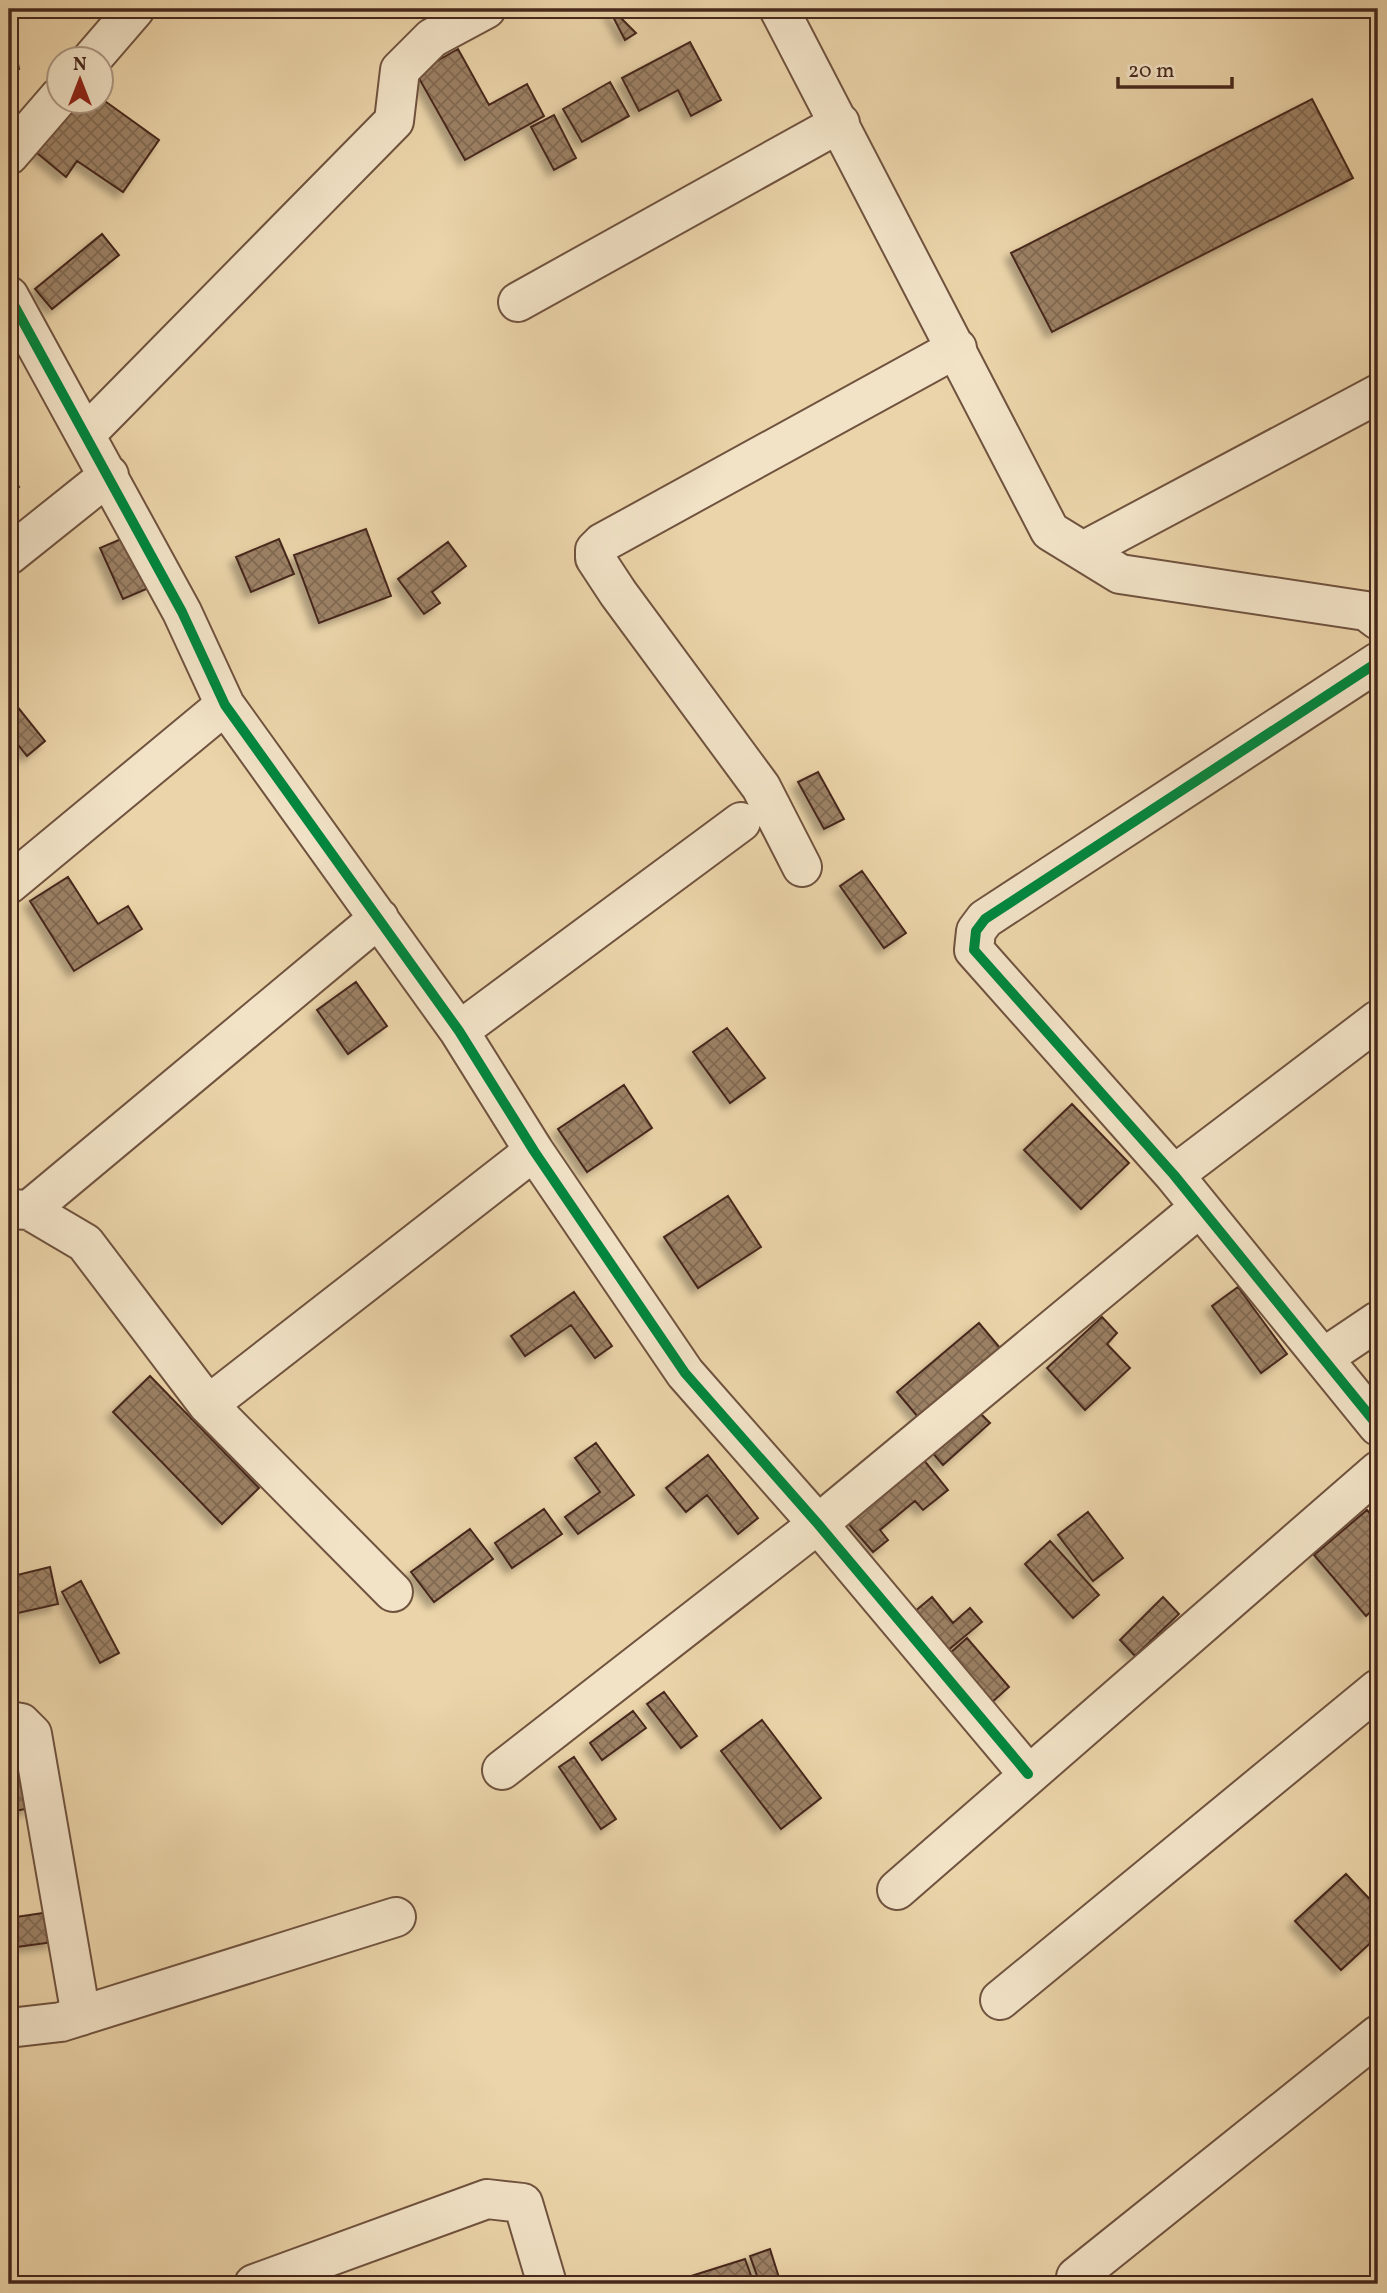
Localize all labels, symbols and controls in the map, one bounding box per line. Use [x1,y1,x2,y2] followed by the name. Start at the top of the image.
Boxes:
[46,46,116,116] north arrow
[1118,46,1231,90] scale bar
[73,52,87,78] text: N
[1128,57,1174,86] text: 20 m

